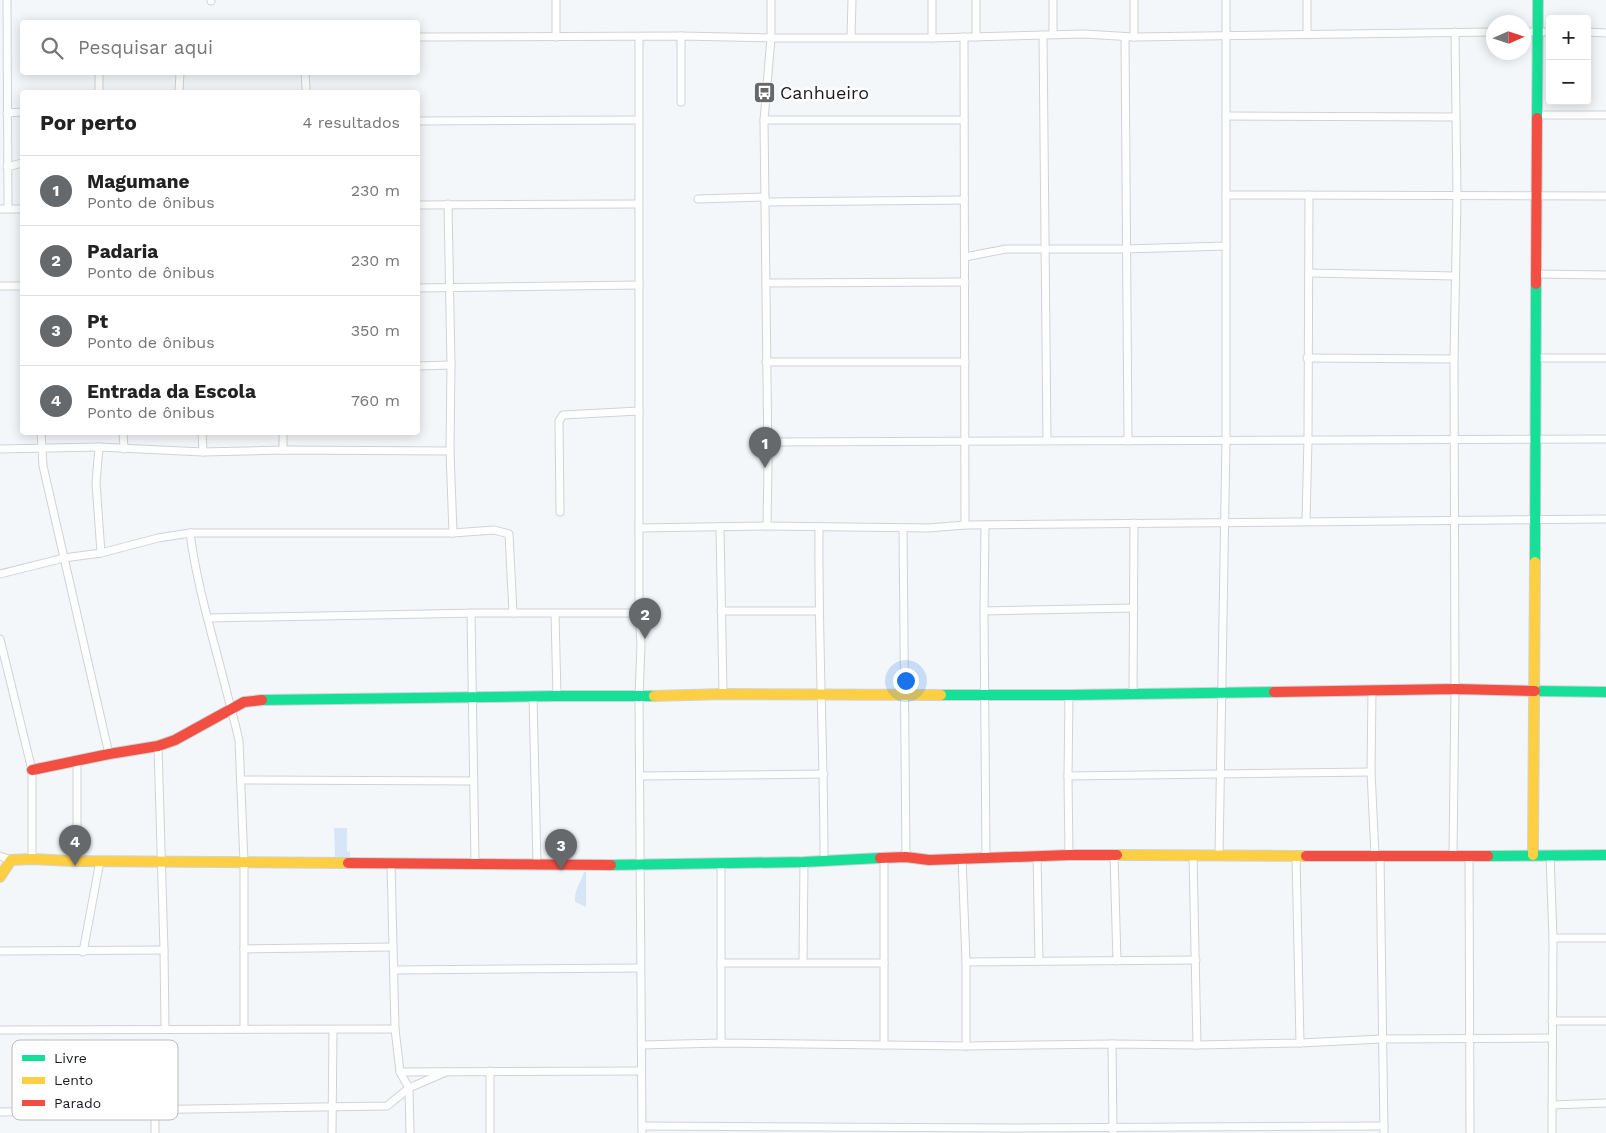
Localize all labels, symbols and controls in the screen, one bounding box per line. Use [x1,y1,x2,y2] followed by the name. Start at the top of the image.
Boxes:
[1486,15,1531,60] north arrow
[1546,15,1591,105] map controls
[1546,15,1591,60] button: +
[20,20,420,75] search box
[38,34,66,62] icon: search
[78,36,213,59] text: Pesquisar aqui
[1546,60,1591,105] button: −
[752,81,776,105] bus stop icon: Canhueiro
[780,82,869,103] place label: Canhueiro
[40,110,137,135] text: Por perto
[303,113,400,132] text: 4 resultados
[87,170,189,193] text: Magumane
[53,181,59,200] text: 1
[351,181,400,200] text: 230 m
[87,193,215,212] text: Ponto de ônibus
[87,240,158,263] text: Padaria
[51,251,61,270] text: 2
[351,251,400,270] text: 230 m
[87,263,215,282] text: Ponto de ônibus
[87,310,108,333] text: Pt
[51,321,61,340] text: 3
[351,321,400,340] text: 350 m
[87,333,215,352] text: Ponto de ônibus
[87,380,256,403] text: Entrada da Escola
[51,391,61,410] text: 4
[351,391,400,410] text: 760 m
[87,403,215,422] text: Ponto de ônibus
[749,427,781,468] pin: 1
[629,598,661,639] pin: 2
[893,668,919,694] your location
[59,825,91,866] pin: 4
[545,829,577,870] pin: 3
[12,1040,178,1120] legend
[54,1050,87,1066] text: Livre
[54,1072,93,1088] text: Lento
[54,1095,101,1111] text: Parado

